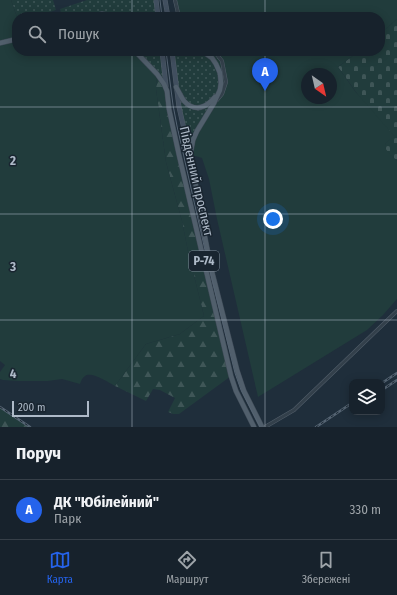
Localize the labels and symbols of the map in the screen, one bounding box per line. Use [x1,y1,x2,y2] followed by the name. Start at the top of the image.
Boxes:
[252,58,278,91] pin: A
[301,68,337,104] north arrow
[177,125,217,238] street label: Південний проспект
[9,153,16,168] text: 2
[263,209,283,229] your location
[189,251,219,271] road number: Р-74
[9,259,16,274] text: 3
[10,366,17,381] text: 4
[12,399,89,418] scale bar

